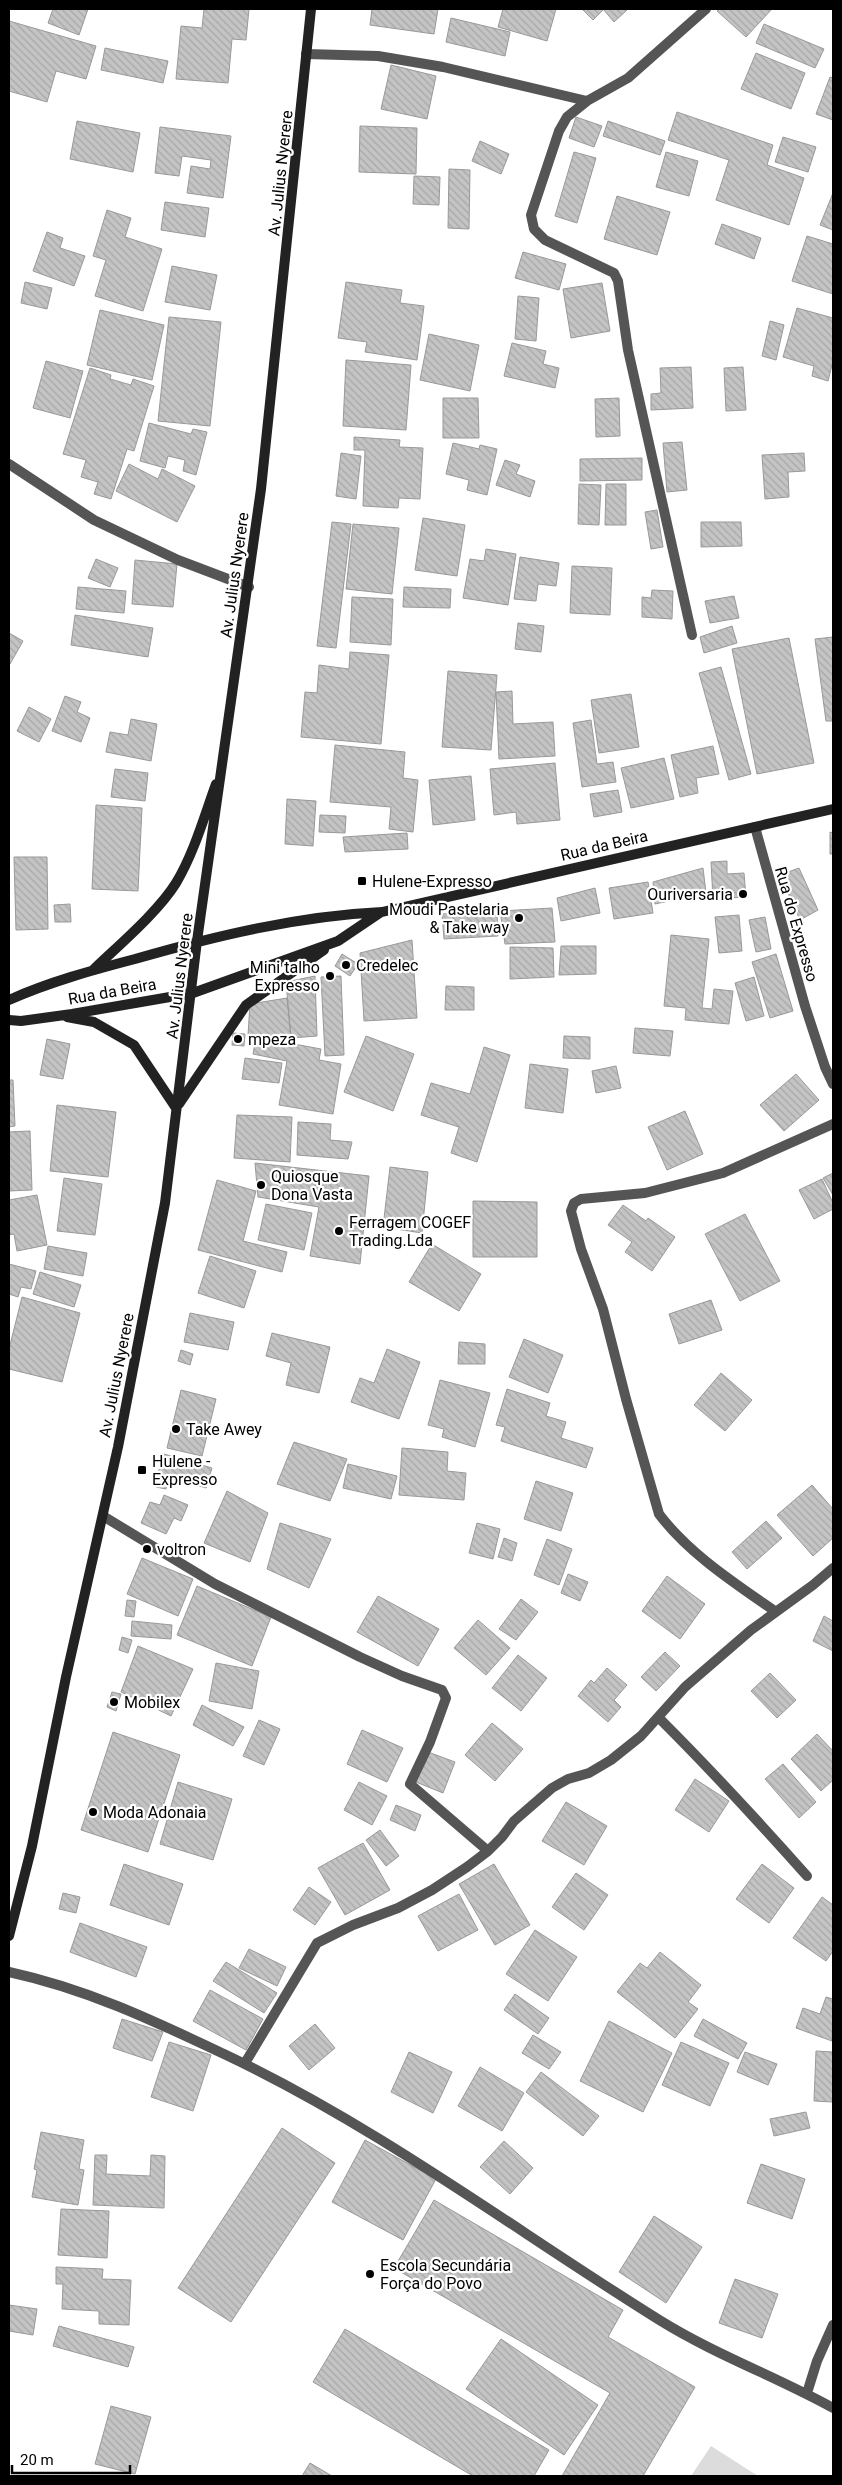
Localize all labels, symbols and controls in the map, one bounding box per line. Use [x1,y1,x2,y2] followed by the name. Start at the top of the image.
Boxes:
[264,109,297,237] street label: Av. Julius Nyerere
[216,511,253,639] street label: Av. Julius Nyerere
[559,826,650,865] street label: Rua da Beira
[771,864,822,984] street label: Rua do Expresso
[372,872,492,891] place label: Hulene-Expresso
[356,875,368,887] marker: Hulene-Expresso
[647,885,733,904] place label: Ouriversaria
[737,888,749,900] marker: Ouriversaria
[389,900,509,937] place label: Moudi Pastelaria & Take way
[162,912,197,1040] street label: Av. Julius Nyerere
[513,912,525,924] marker: Moudi Pastelaria & Take way
[356,956,418,975] place label: Credelec
[250,958,320,995] place label: Mini talho Expresso
[340,959,352,971] marker: Credelec
[324,970,336,982] marker: Mini talho Expresso
[67,974,158,1009] street label: Rua da Beira
[248,1030,296,1049] place label: mpeza
[232,1033,244,1045] marker: mpeza
[271,1167,353,1204] place label: Quiosque Dona Vasta
[255,1179,267,1191] marker: Quiosque Dona Vasta
[349,1213,471,1250] place label: Ferragem COGEF Trading.Lda
[333,1225,345,1237] marker: Ferragem COGEF Trading.Lda
[95,1311,138,1439] street label: Av. Julius Nyerere
[186,1420,262,1439] place label: Take Awey
[170,1423,182,1435] marker: Take Awey
[152,1452,217,1489] place label: Hulene - Expresso
[136,1464,148,1476] marker: Hulene - Expresso
[157,1540,206,1559] place label: voltron
[141,1543,153,1555] marker: voltron
[124,1693,180,1712] place label: Mobilex
[108,1696,120,1708] marker: Mobilex
[103,1803,207,1822] place label: Moda Adonaia
[87,1806,99,1818] marker: Moda Adonaia
[380,2256,511,2293] place label: Escola Secundária Força do Povo
[364,2268,376,2280] marker: Escola Secundária Força do Povo
[12,2442,130,2474] scale bar
[20,2451,54,2469] text: 20 m

